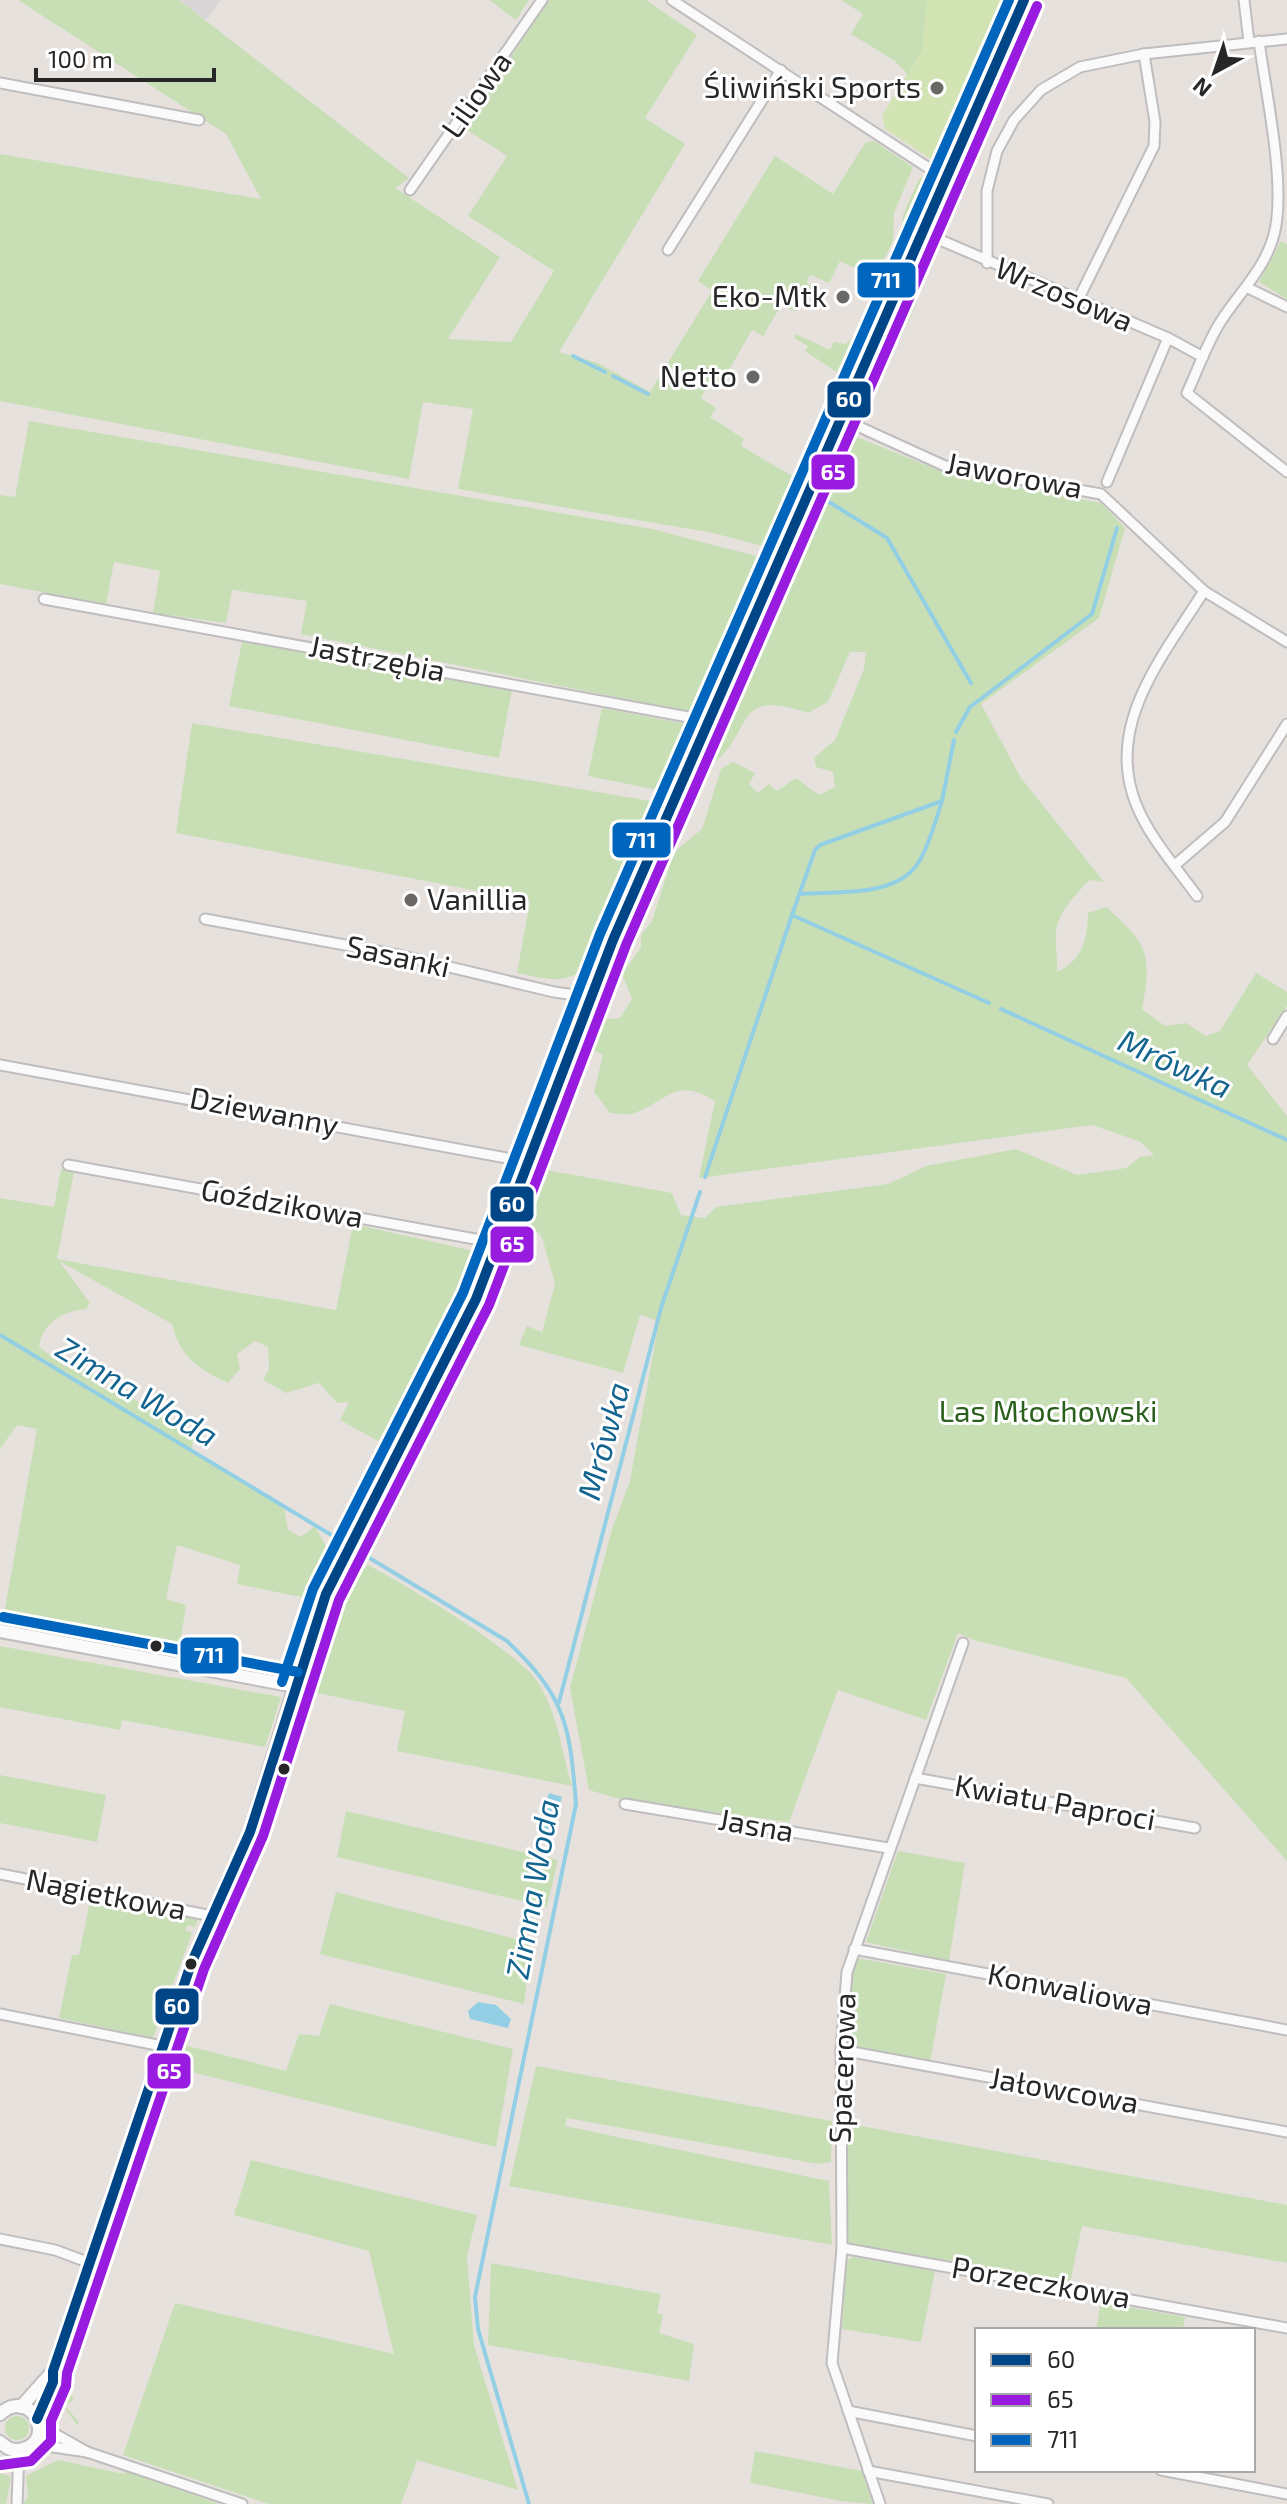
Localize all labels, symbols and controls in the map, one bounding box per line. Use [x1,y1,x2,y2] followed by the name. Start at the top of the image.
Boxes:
[36,32,214,82] scale bar
[1175,32,1255,112] north arrow
[48,44,113,73] text: 100 m
[433,44,518,144] street label: Liliowa
[704,68,921,104] place label: Śliwiński Sports
[1187,73,1216,103] text: N
[928,79,946,97] marker: Śliwiński Sports
[991,248,1139,338] street label: Wrzosowa
[856,261,917,299] line badge: 711
[871,266,901,292] text: 711
[712,277,827,313] place label: Eko-Mtk
[834,288,852,306] marker: Eko-Mtk
[660,357,737,393] place label: Netto
[744,368,762,386] marker: Netto
[826,380,872,419] line badge: 60
[836,385,862,411] text: 60
[943,443,1086,505] street label: Jaworowa
[810,453,856,491] line badge: 65
[820,458,846,484] text: 65
[306,626,448,688] street label: Jastrzębia
[611,821,672,859] line badge: 711
[626,826,656,852] text: 711
[427,880,528,916] place label: Vanillia
[402,891,420,909] marker: Vanillia
[343,927,454,984] street label: Sasanki
[1113,1020,1238,1105] water label: Mrówka
[187,1078,342,1142] street label: Dziewanny
[199,1170,366,1234] street label: Goździkowa
[489,1185,535,1223] line badge: 60
[499,1190,525,1216] text: 60
[489,1225,535,1264] line badge: 65
[499,1230,525,1256] text: 65
[50,1327,226,1453] water label: Zimna Woda
[568,1377,636,1504] water label: Mrówka
[939,1392,1157,1428] park label: Las Młochowski
[179,1636,240,1675] line badge: 711
[148,1638,164,1654] unlabelled marker
[194,1641,224,1667] text: 711
[276,1761,292,1777] unlabelled marker
[952,1766,1159,1836] street label: Kwiatu Paproci
[497,1796,566,1981] water label: Zimna Woda
[716,1800,797,1848] street label: Jasna
[23,1860,189,1926] street label: Nagietkowa
[985,1954,1156,2022] street label: Konwaliowa
[183,1956,199,1972] unlabelled marker
[154,1987,200,2026] line badge: 60
[164,1992,190,2018] text: 60
[820,1992,862,2144] street label: Spacerowa
[146,2052,192,2090] line badge: 65
[156,2057,182,2083] text: 65
[987,2058,1142,2120] street label: Jałowcowa
[949,2248,1134,2314] street label: Porzeczkowa
[975,2328,1255,2472] legend
[1047,2344,1075,2373] text: 60
[1047,2384,1074,2413] text: 65
[1047,2424,1078,2453] text: 711

